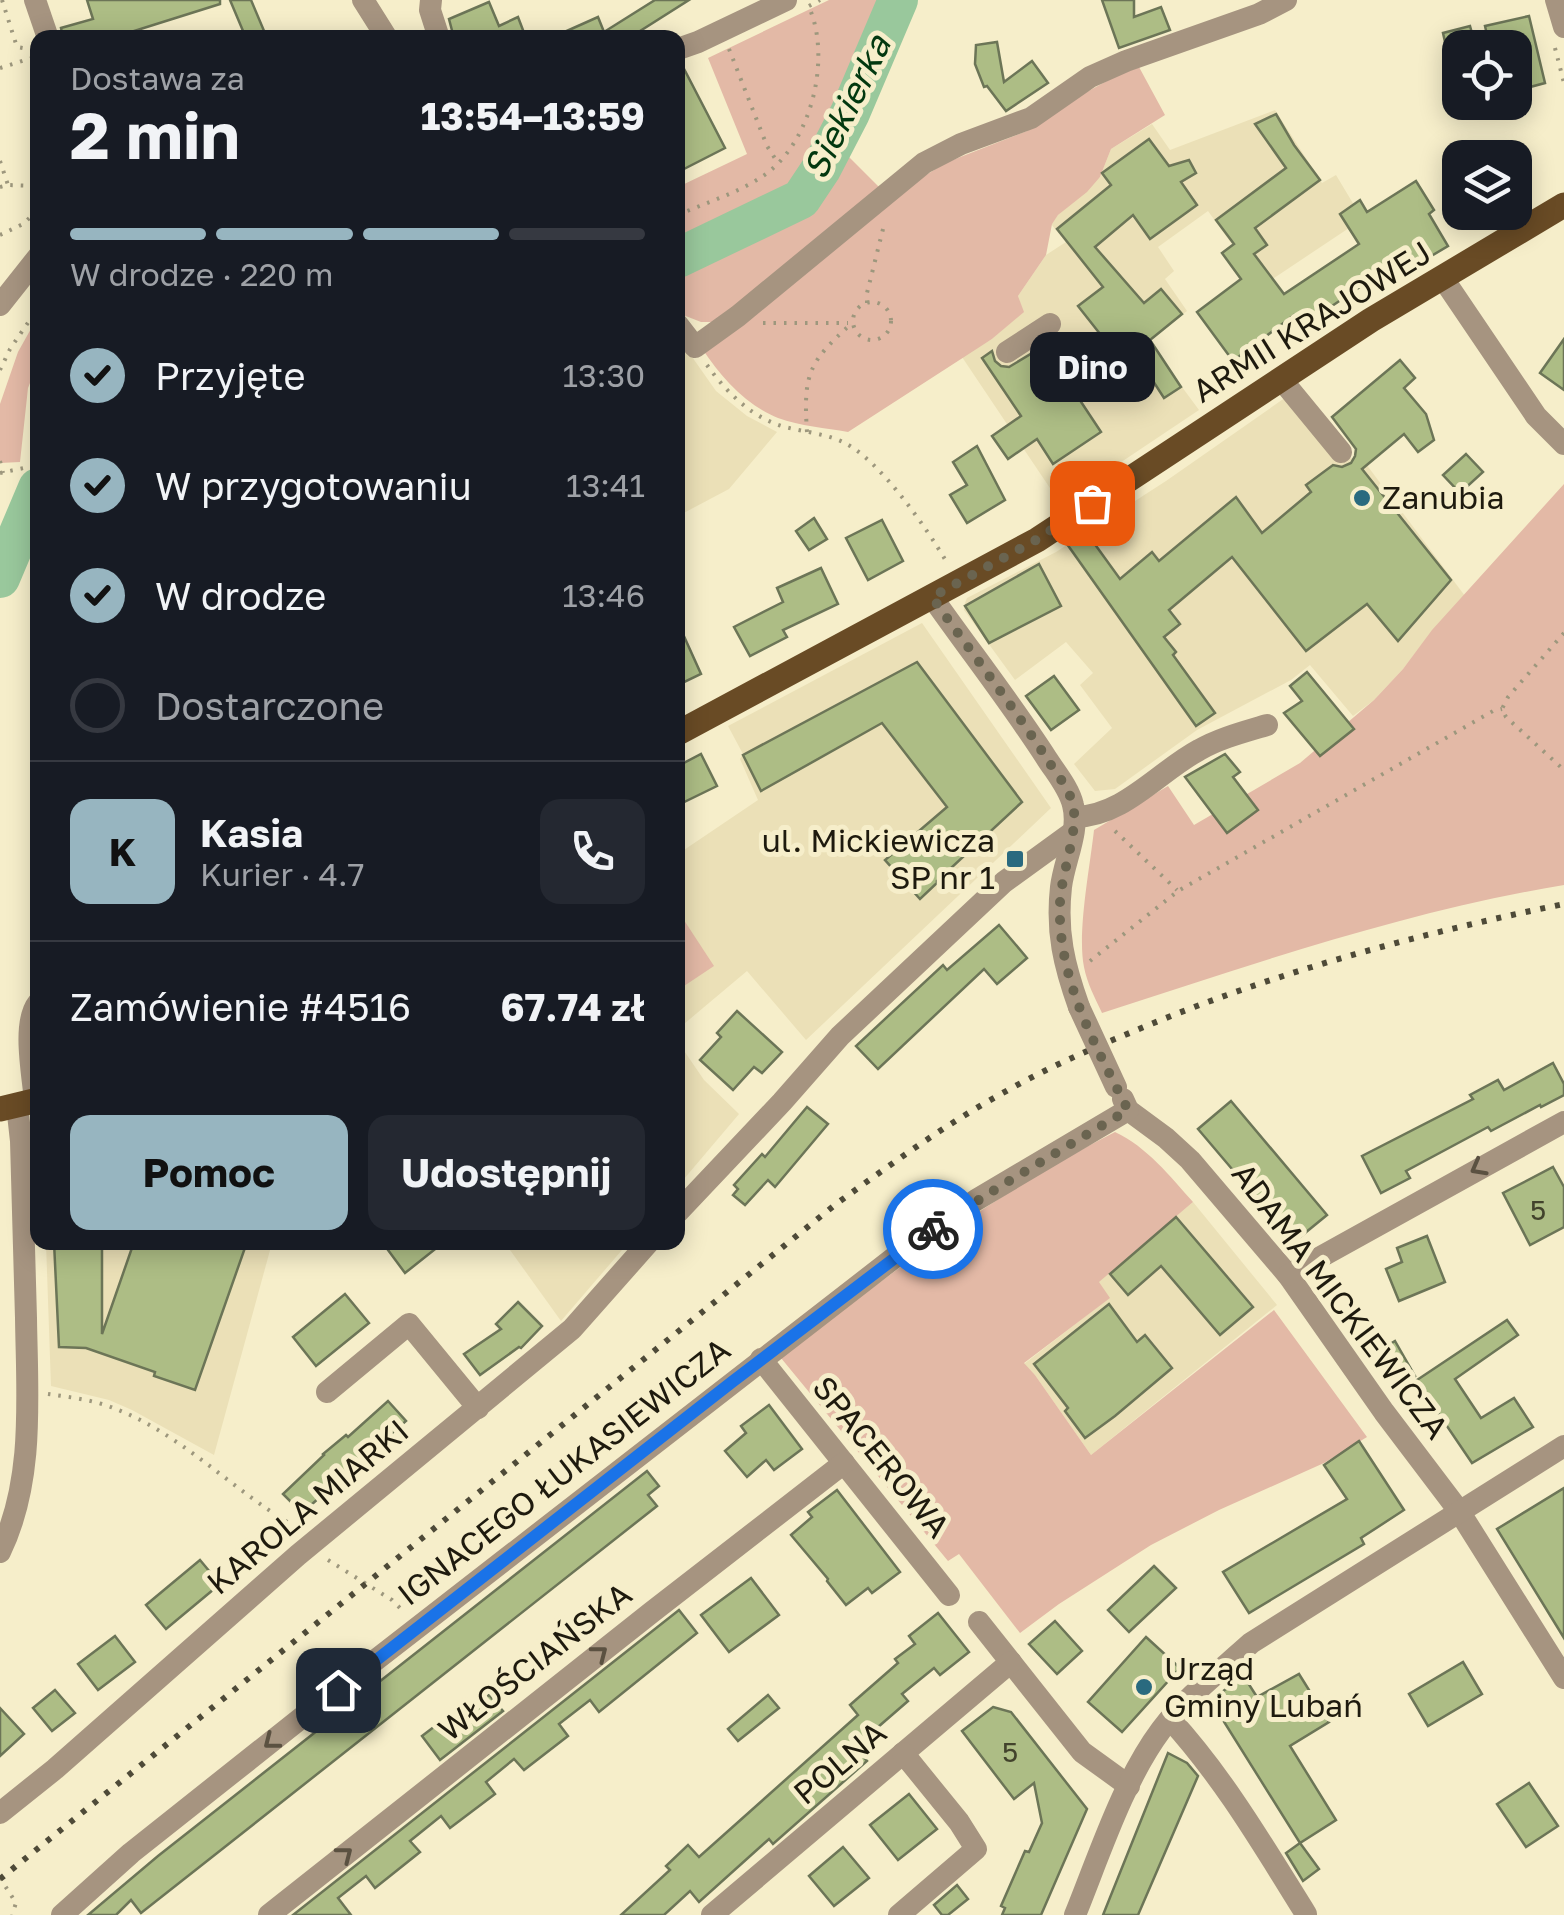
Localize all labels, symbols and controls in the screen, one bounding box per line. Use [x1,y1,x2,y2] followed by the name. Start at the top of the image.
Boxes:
[793,27,899,185] water label: Siekierka
[1442,30,1532,230] map controls
[1442,30,1532,120] button: locate
[70,59,245,97] text: Dostawa za
[421,93,645,138] text: 13:54–13:59
[70,95,240,173] text: 2 min
[1442,140,1532,230] button: layers
[1185,233,1438,410] street label: ARMII KRAJOWEJ
[70,255,333,293] text: W drodze · 220 m
[1030,333,1154,403] callout: Dino
[70,348,125,403] icon: check
[1057,348,1128,386] text: Dino
[155,353,306,398] text: Przyjęte
[563,356,645,394] text: 13:30
[70,458,125,513] icon: check
[1050,461,1135,546] pin
[155,463,472,508] text: W przygotowaniu
[566,466,645,504] text: 13:41
[1065,476,1120,531] icon: bag
[1382,478,1505,516] place label: Zanubia
[1351,487,1373,509] marker: Zanubia
[70,568,125,623] icon: check
[155,573,326,618] text: W drodze
[562,576,645,614] text: 13:46
[155,683,384,728] text: Dostarczone
[540,799,645,904] button: phone
[200,810,303,855] text: Kasia
[761,821,995,896] place label: ul. Mickiewicza SP nr 1
[109,829,136,874] text: K
[1004,848,1026,870] marker: ul. Mickiewicza SP nr 1
[200,855,365,893] text: Kurier · 4.7
[70,984,411,1029] text: Zamówienie #4516
[500,984,645,1029] text: 67.74 zł
[70,1115,348,1230] button: Pomoc
[368,1115,645,1230] button: Udostępnij
[1225,1155,1457,1446] street label: ADAMA MICKIEWICZA
[1471,1156,1489,1176] one-way arrow
[883,1179,983,1279] courier
[1530,1193,1546,1226] house number: 5
[906,1202,961,1257] icon: bike
[390,1330,737,1613] street label: IGNACEGO ŁUKASIEWICZA
[805,1368,958,1545] street label: SPACEROWA
[199,1411,416,1602] street label: KAROLA MIARKI
[430,1574,638,1748] street label: WŁOŚCIAŃSKA
[589,1647,607,1664] one-way arrow
[296,1648,381,1733] pin
[1164,1649,1363,1724] place label: Urząd Gminy Lubań
[311,1663,366,1718] icon: home
[1133,1676,1155,1698] marker: Urząd Gminy Lubań
[786,1713,893,1812] street label: POLNA
[264,1730,282,1748] one-way arrow
[1002,1735,1018,1768] house number: 5
[334,1848,352,1866] one-way arrow

